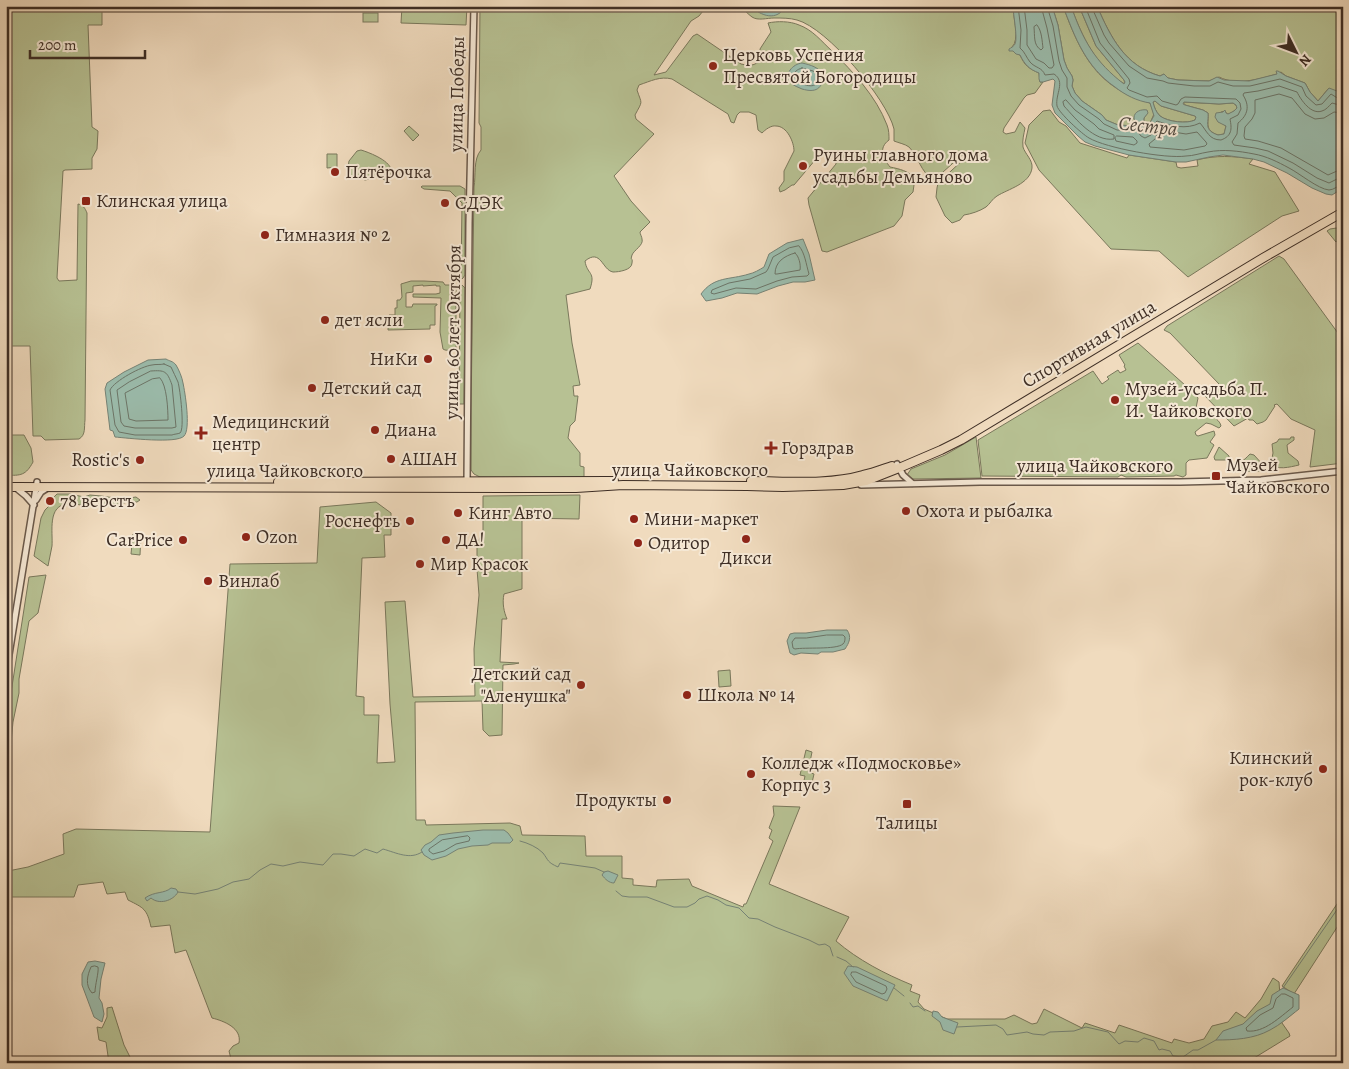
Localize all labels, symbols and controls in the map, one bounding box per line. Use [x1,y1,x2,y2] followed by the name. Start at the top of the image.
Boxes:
[30,28,145,60] scale bar
[1272,28,1322,78] north arrow
[38,35,77,55] text: 200 m
[443,36,471,153] street label: улица Победы
[723,42,916,90] place label: Церковь Успения Пресвятой Богородицы
[1295,50,1316,71] text: N
[707,60,719,72] marker: Церковь Успения Пресвятой Богородицы
[1117,109,1179,143] water label: Сестра
[812,142,989,190] place label: Руины главного дома усадьбы Демьяново
[345,159,432,185] place label: Пятёрочка
[797,160,809,172] marker: Руины главного дома усадьбы Демьяново
[329,166,341,178] marker: Пятёрочка
[96,188,228,214] place label: Клинская улица
[455,190,503,216] place label: СДЭК
[80,195,92,207] marker: Клинская улица
[439,197,451,209] marker: СДЭК
[275,222,390,248] place label: Гимназия № 2
[259,229,271,241] marker: Гимназия № 2
[438,244,468,421] street label: улица 60 лет Октября
[1017,294,1161,394] street label: Спортивная улица
[334,307,403,333] place label: дет ясли
[319,314,331,326] marker: дет ясли
[369,346,418,372] place label: НиКи
[422,353,434,365] marker: НиКи
[322,375,421,401] place label: Детский сад
[1125,376,1268,424] place label: Музей-усадьба П. И. Чайковского
[306,382,318,394] marker: Детский сад
[1109,394,1121,406] marker: Музей-усадьба П. И. Чайковского
[212,409,330,457] place label: Медицинский центр
[385,417,437,443] place label: Диана
[369,424,381,436] marker: Диана
[194,426,208,440] marker: Медицинский центр
[781,435,854,461] place label: Горздрав
[765,442,777,454] marker: Горздрав
[400,446,458,472] place label: AШАН
[71,447,130,473] place label: Rostic's
[1226,452,1330,500] place label: Музей Чайковского
[385,453,397,465] marker: AШАН
[1016,453,1173,479] street label: улица Чайковского
[134,454,146,466] marker: Rostic's
[611,457,768,483] street label: улица Чайковского
[206,458,363,484] street label: улица Чайковского
[1210,470,1222,482] marker: Музей Чайковского
[60,488,135,514] place label: 78 верстъ
[44,495,56,507] marker: 78 верстъ
[916,498,1053,524] place label: Охота и рыбалка
[468,500,552,526] place label: Кинг Авто
[900,505,912,517] marker: Охота и рыбалка
[644,506,759,532] place label: Мини-маркет
[452,507,464,519] marker: Кинг Авто
[325,508,400,534] place label: Роснефть
[628,513,640,525] marker: Мини-маркет
[404,515,416,527] marker: Роснефть
[256,524,298,550] place label: Ozon
[106,527,173,553] place label: CarPrice
[456,527,485,553] place label: ДА!
[648,530,710,556] place label: Одитор
[240,531,252,543] marker: Ozon
[740,533,752,545] marker: Дикси
[177,534,189,546] marker: CarPrice
[440,534,452,546] marker: ДА!
[632,537,644,549] marker: Одитор
[720,545,772,571] place label: Дикси
[430,551,529,577] place label: Мир Красок
[414,558,426,570] marker: Мир Красок
[218,568,280,594] place label: Винлаб
[202,575,214,587] marker: Винлаб
[472,661,571,709] place label: Детский сад "Аленушка"
[575,679,587,691] marker: Детский сад "Аленушка"
[697,682,795,708] place label: Школа № 14
[681,689,693,701] marker: Школа № 14
[1229,745,1313,793] place label: Клинский рок-клуб
[761,750,961,798] place label: Колледж «Подмосковье» Корпус 3
[1317,763,1329,775] marker: Клинский рок-клуб
[745,768,757,780] marker: Колледж «Подмосковье» Корпус 3
[575,787,657,813] place label: Продукты
[661,794,673,806] marker: Продукты
[901,798,913,810] marker: Талицы
[876,810,938,836] place label: Талицы

